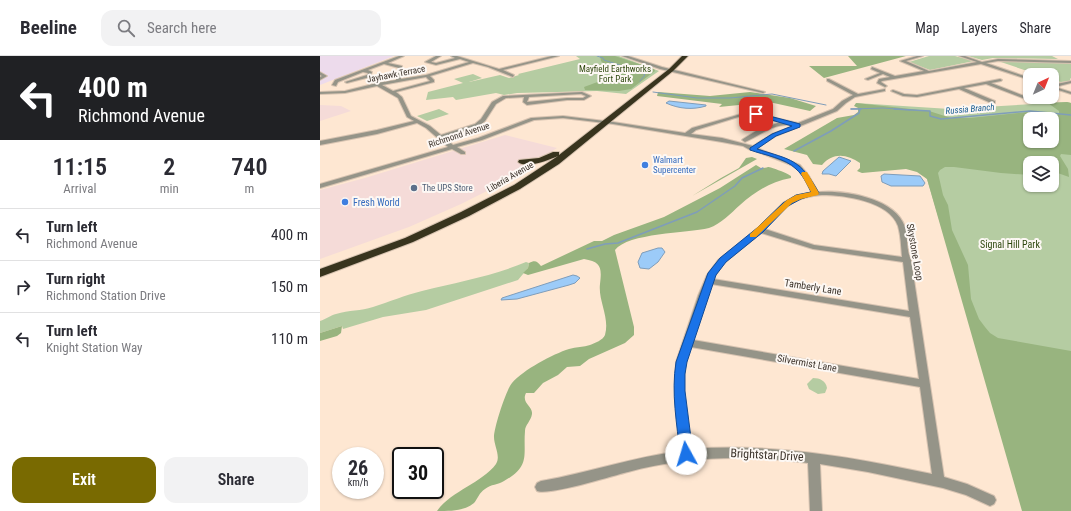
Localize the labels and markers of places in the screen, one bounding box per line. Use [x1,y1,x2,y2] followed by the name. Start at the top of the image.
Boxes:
[739,97,773,131] pin
[653,155,696,175] place label: Walmart Supercenter
[640,160,650,170] marker: Walmart Supercenter
[409,183,419,193] marker: The UPS Store
[422,183,473,193] place label: The UPS Store
[340,197,350,207] marker: Fresh World
[353,197,400,208] place label: Fresh World

